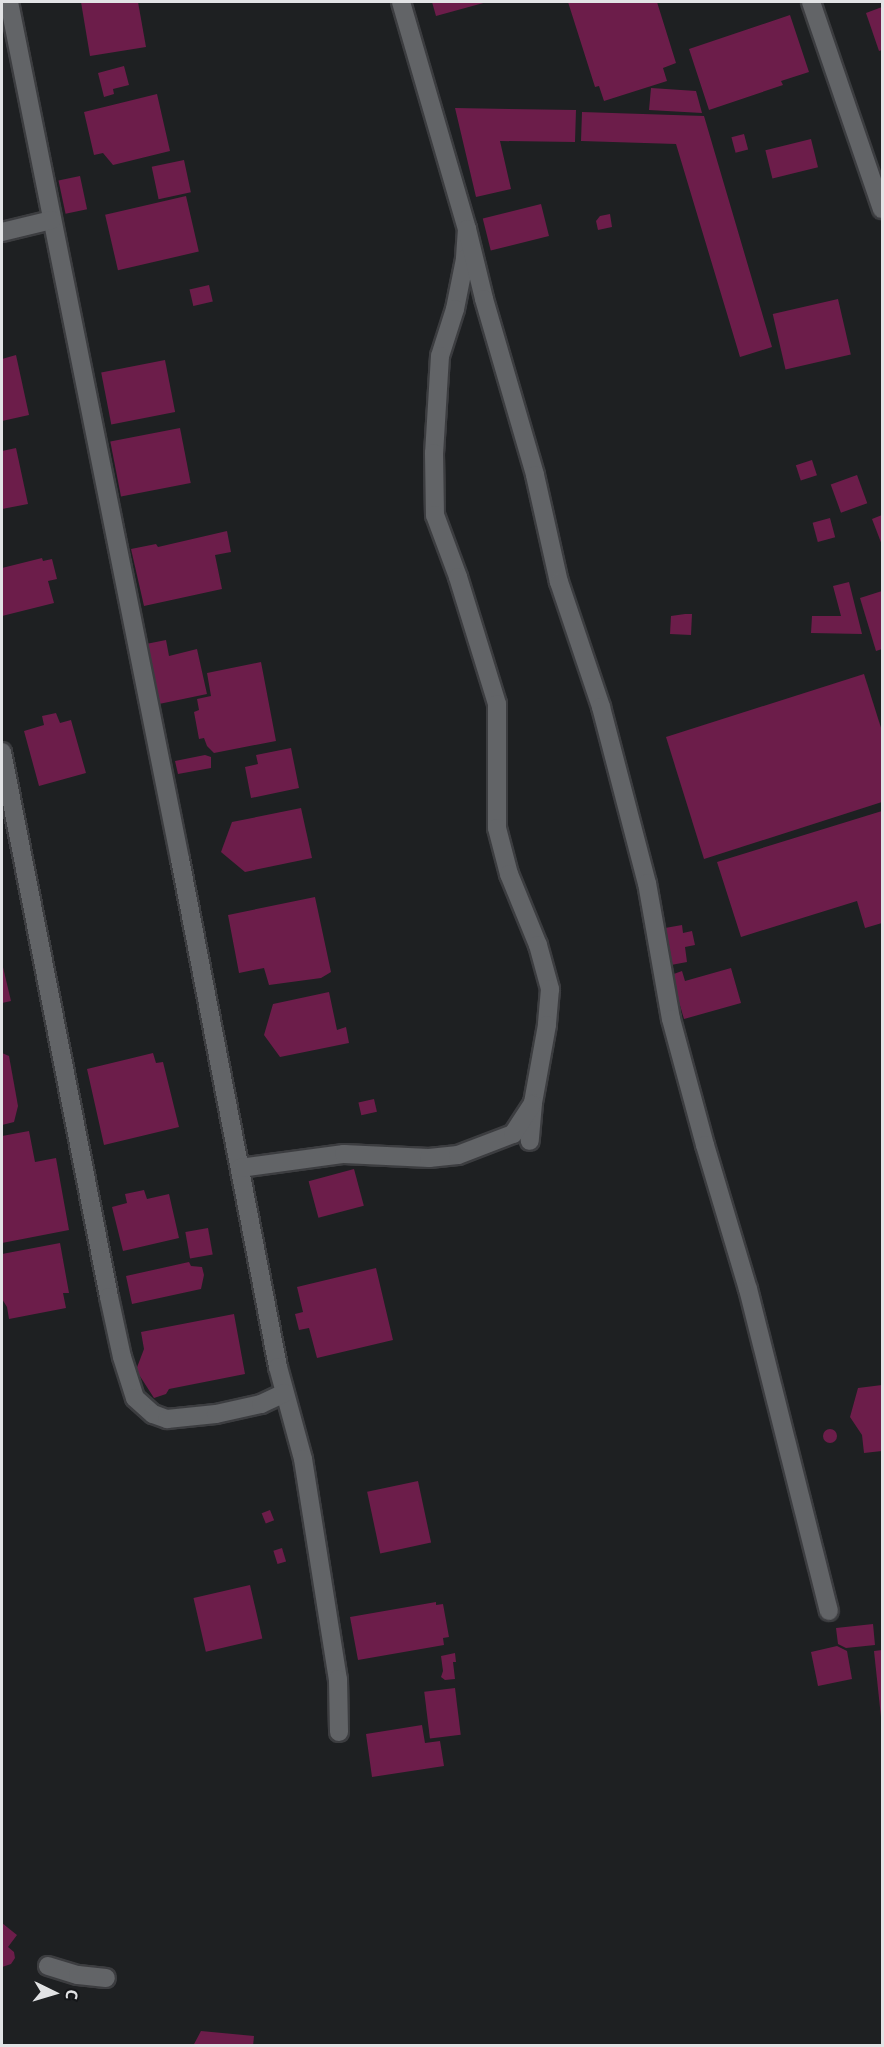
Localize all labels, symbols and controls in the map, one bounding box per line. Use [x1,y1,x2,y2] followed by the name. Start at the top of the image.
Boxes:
[24,1963,84,2023] north arrow
[61,1989,83,2001] text: С

